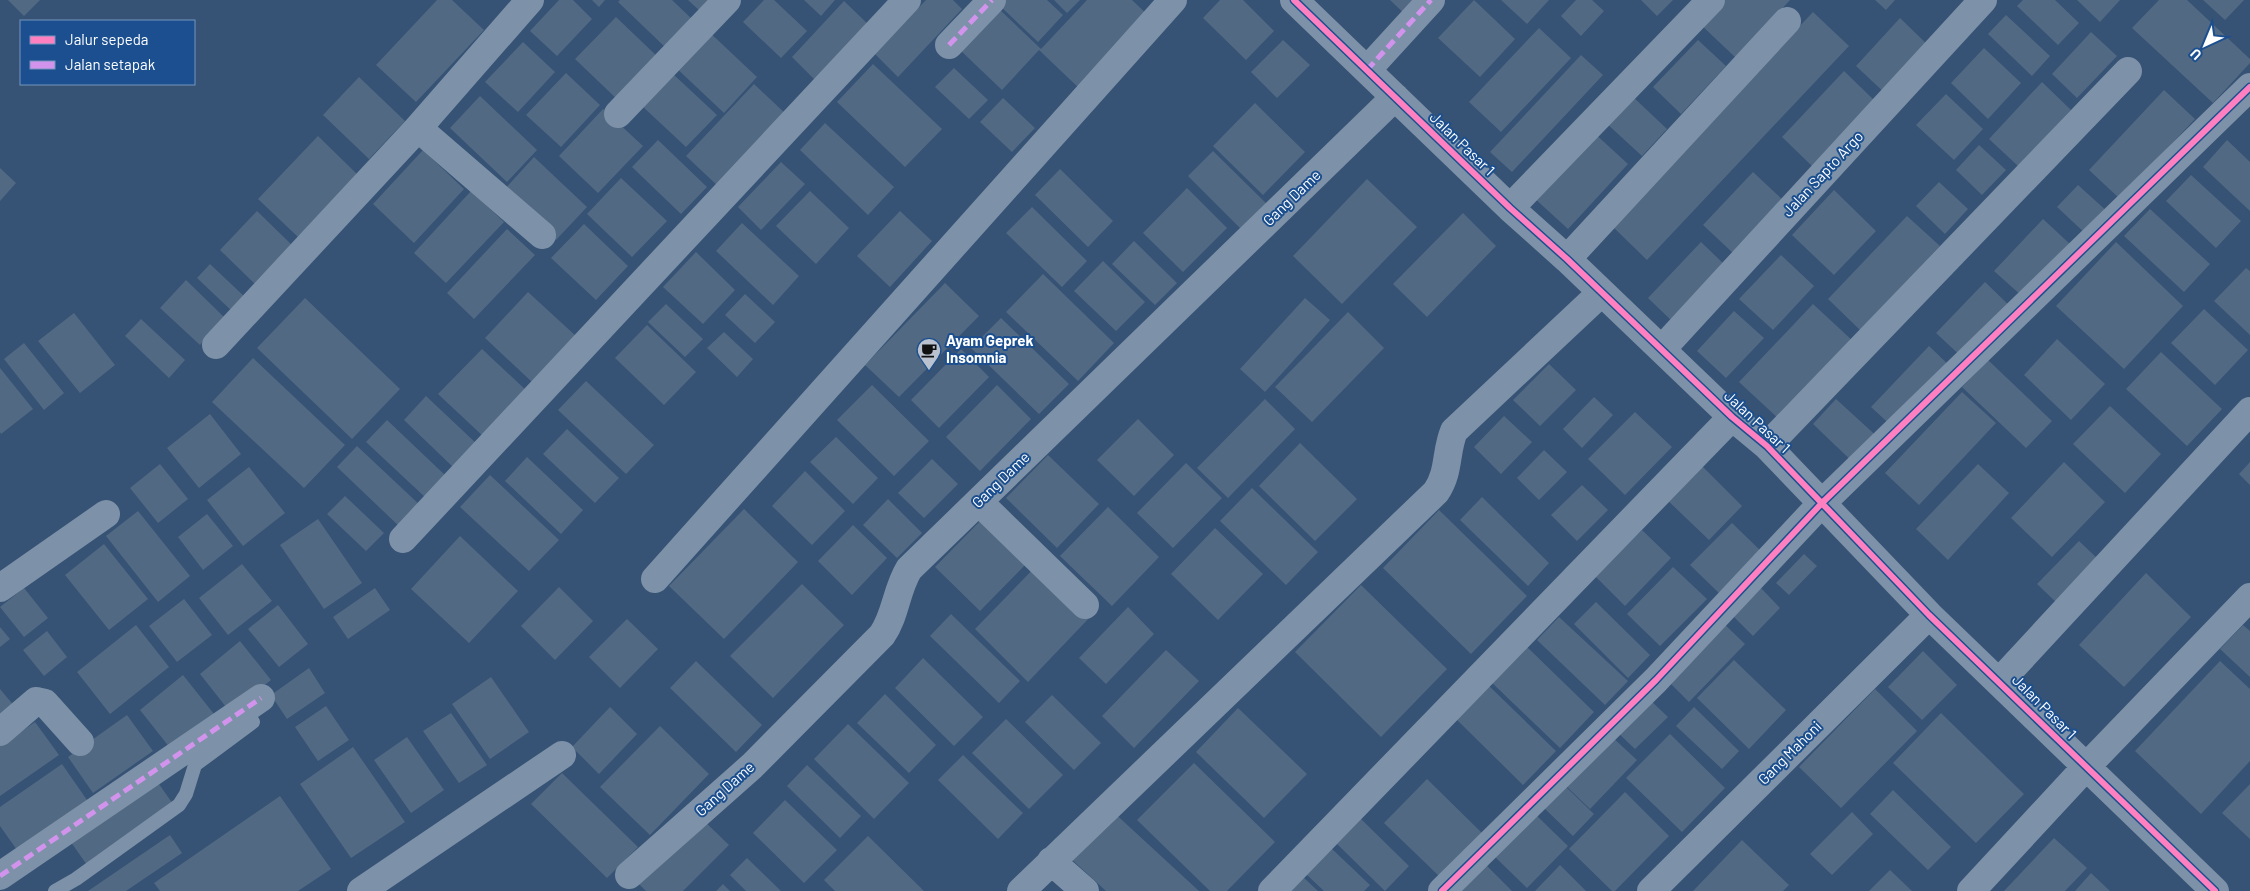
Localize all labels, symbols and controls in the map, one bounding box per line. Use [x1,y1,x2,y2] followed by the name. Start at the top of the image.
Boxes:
[20,20,195,85] legend
[2180,20,2230,70] north arrow
[65,30,149,48] text: Jalur sepeda
[2186,45,2205,64] text: U
[65,55,156,73] text: Jalan setapak
[1426,108,1499,179] street label: Jalan Pasar 1
[1778,127,1866,220] street label: Jalan Sapto Argo
[1259,165,1324,229] street label: Gang Dame
[946,331,1033,366] place label: Ayam Geprek Insomnia
[916,337,942,371] cafe icon: Ayam Geprek Insomnia
[1721,386,1794,456] street label: Jalan Pasar 1
[968,447,1033,511] street label: Gang Dame
[2009,670,2081,742] street label: Jalan Pasar 1
[1754,717,1825,788] street label: Gang Mahoni
[691,757,757,819] street label: Gang Dame

